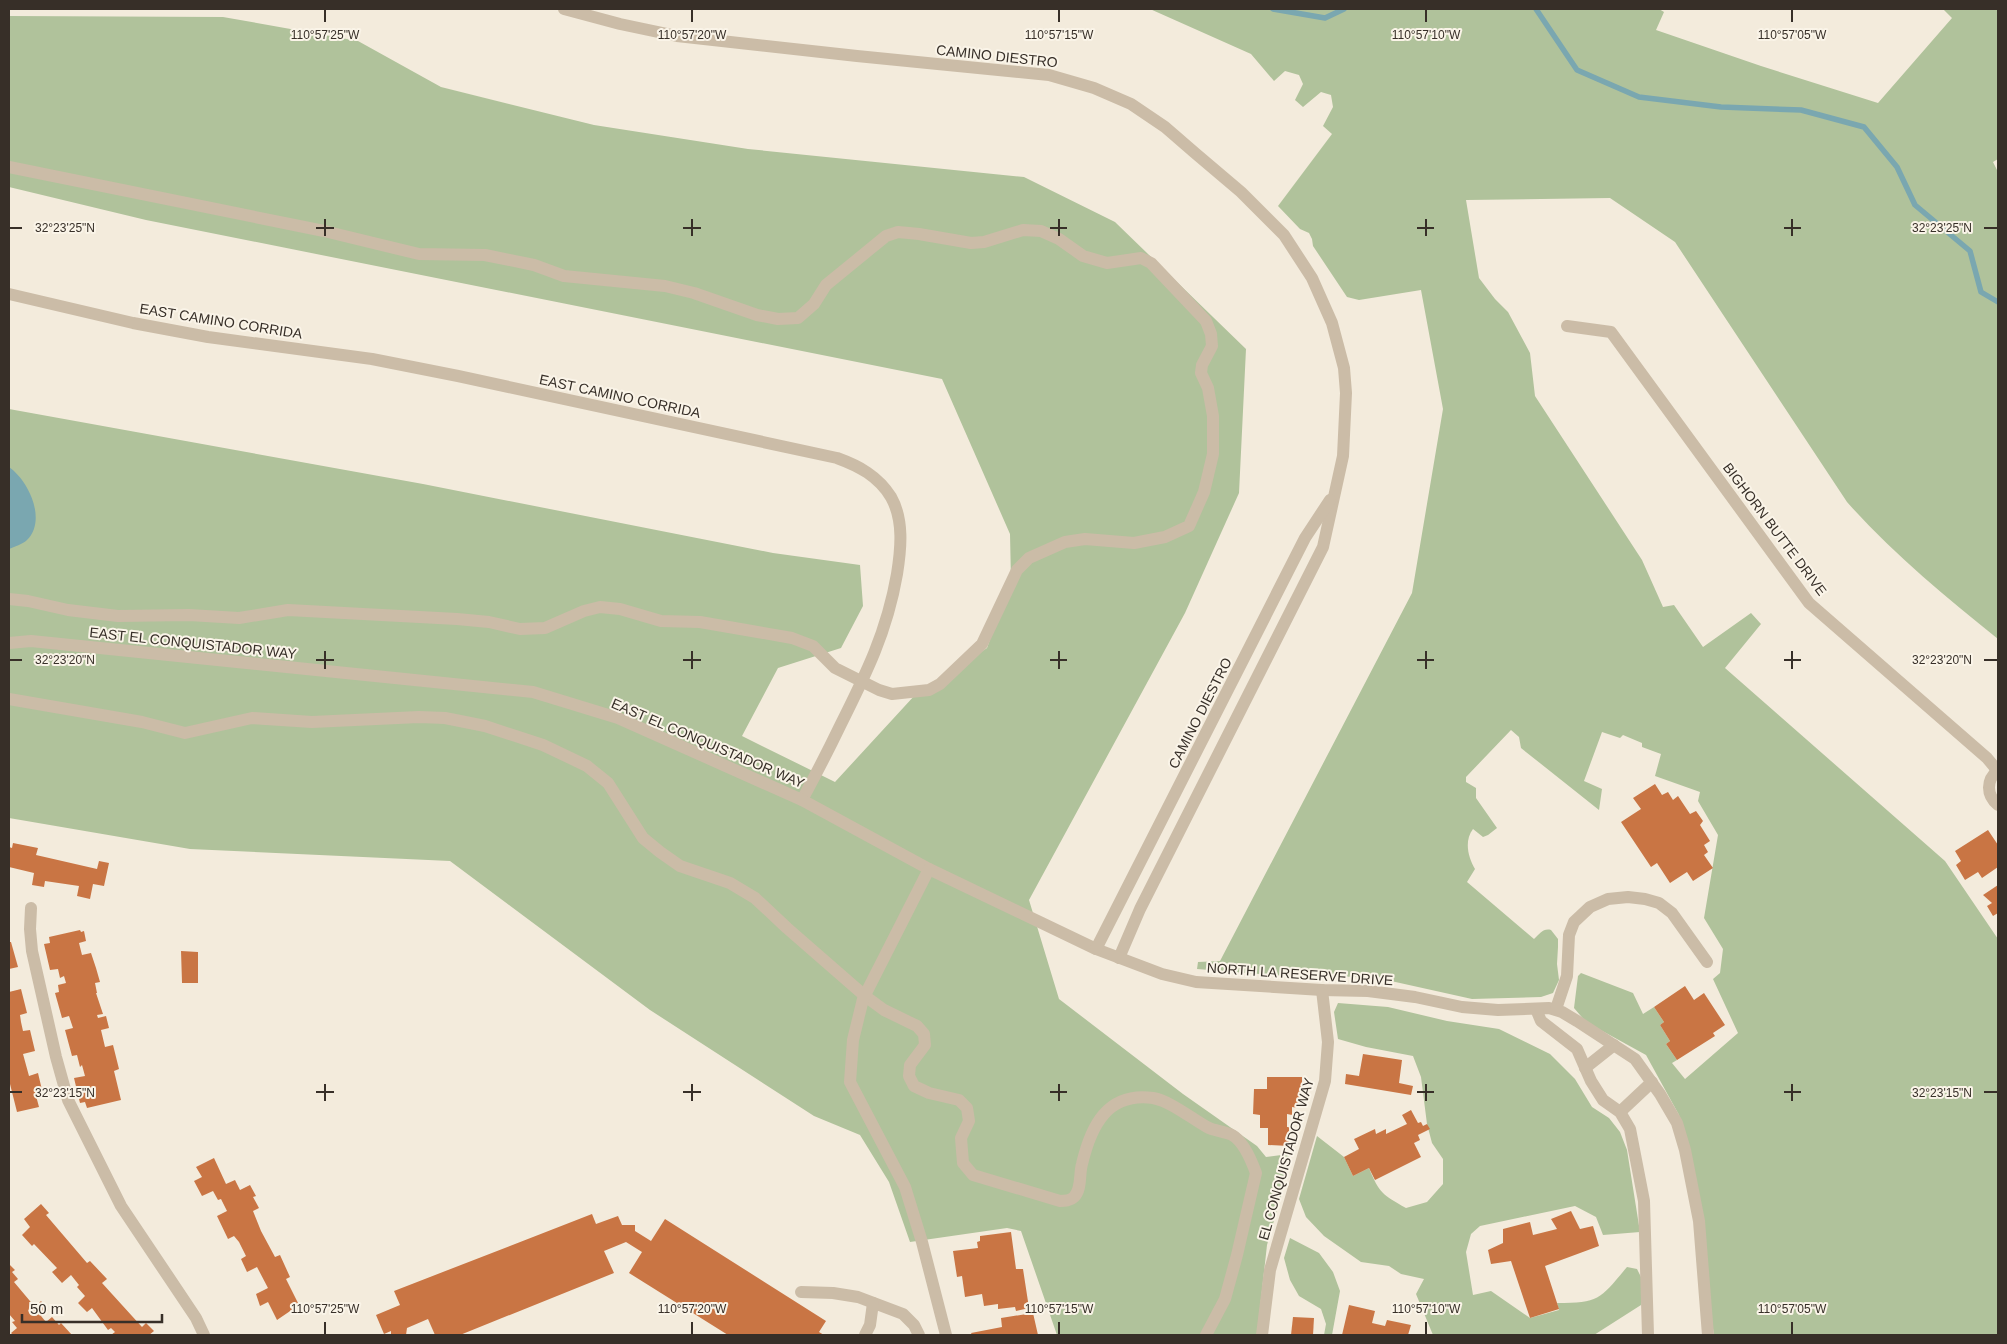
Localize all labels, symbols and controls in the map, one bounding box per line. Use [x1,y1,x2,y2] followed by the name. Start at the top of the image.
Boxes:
[291,28,360,42] text: 110°57'25"W
[658,28,727,42] text: 110°57'20"W
[1025,28,1094,42] text: 110°57'15"W
[1392,28,1461,42] text: 110°57'10"W
[1758,28,1827,42] text: 110°57'05"W
[935,42,1059,70] street label: CAMINO DIESTRO
[35,221,95,235] text: 32°23'25"N
[1912,221,1972,235] text: 32°23'25"N
[138,300,304,342] street label: EAST CAMINO CORRIDA
[538,371,703,421] street label: EAST CAMINO CORRIDA
[1720,460,1830,598] street label: BIGHORN BUTTE DRIVE
[89,624,298,662] street label: EAST EL CONQUISTADOR WAY
[35,653,95,667] text: 32°23'20"N
[1912,653,1972,667] text: 32°23'20"N
[1165,655,1235,771] street label: CAMINO DIESTRO
[609,695,808,791] street label: EAST EL CONQUISTADOR WAY
[1206,959,1394,989] street label: NORTH LA RESERVE DRIVE
[1255,1075,1317,1242] street label: EL CONQUISTADOR WAY
[35,1086,95,1100] text: 32°23'15"N
[1912,1086,1972,1100] text: 32°23'15"N
[22,1292,162,1324] scale bar
[30,1300,63,1317] text: 50 m
[291,1302,360,1316] text: 110°57'25"W
[658,1302,727,1316] text: 110°57'20"W
[1025,1302,1094,1316] text: 110°57'15"W
[1392,1302,1461,1316] text: 110°57'10"W
[1758,1302,1827,1316] text: 110°57'05"W

